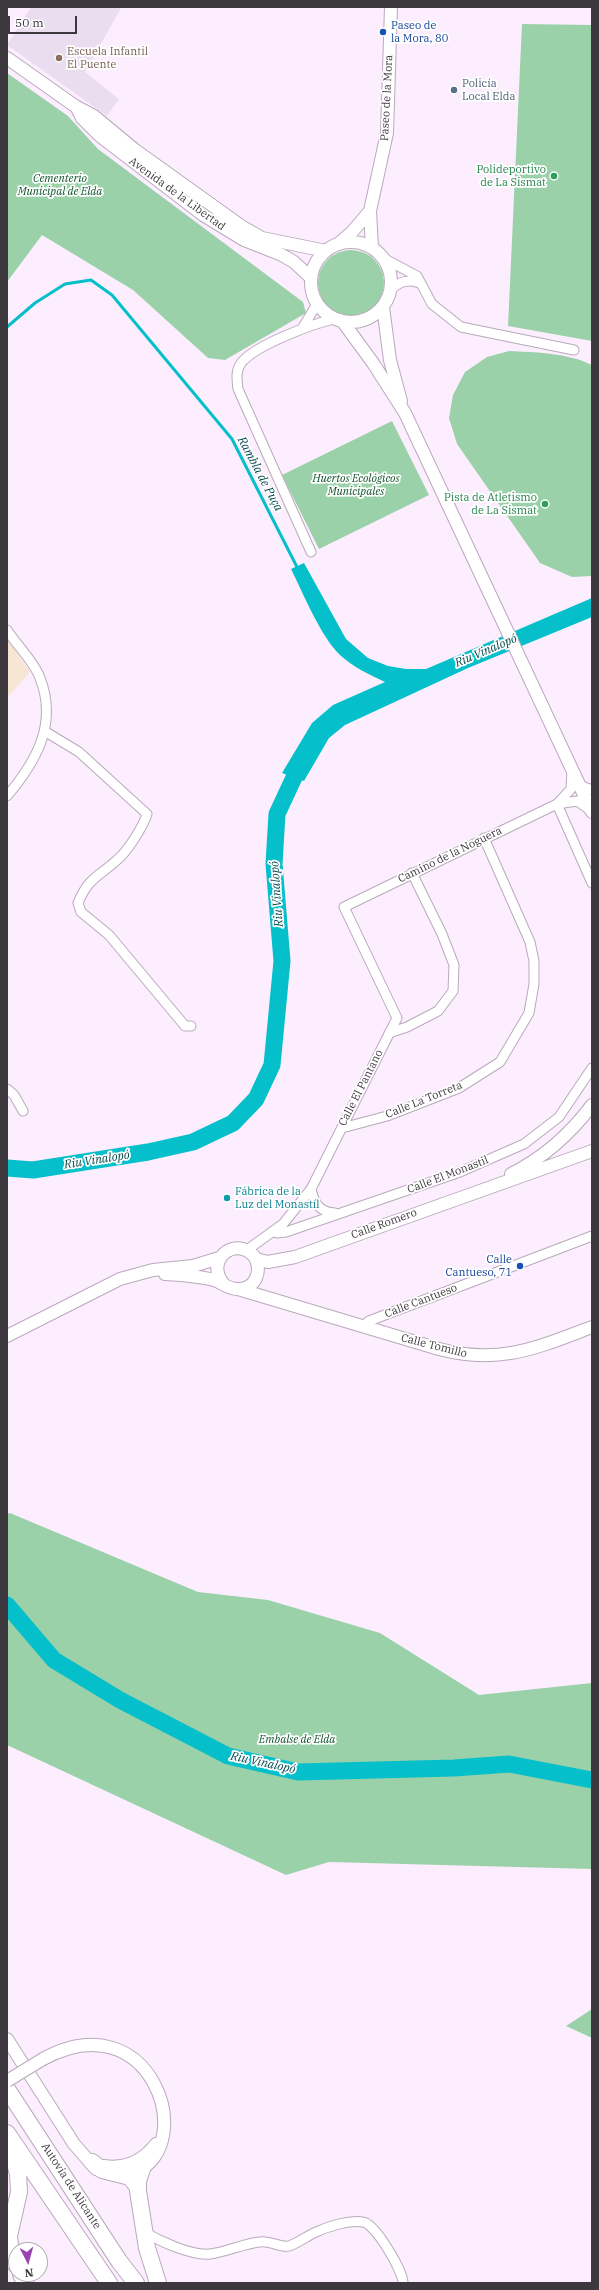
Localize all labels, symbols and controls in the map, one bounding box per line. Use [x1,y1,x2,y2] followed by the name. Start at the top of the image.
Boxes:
[10,8,79,34] scale bar
[15,15,44,30] text: 50 m
[391,19,448,45] place label: Paseo de la Mora, 80
[378,27,388,37] marker: Paseo de la Mora, 80
[67,45,148,71] place label: Escuela Infantil El Puente
[54,53,64,63] marker: Escuela Infantil El Puente
[378,55,396,141] street label: Paseo de la Mora
[462,77,515,103] place label: Policía Local Elda
[449,85,459,95] marker: Policía Local Elda
[126,155,228,233] street label: Avenida de la Libertad
[476,163,546,189] place label: Polideportivo de La Sismat
[549,171,559,181] marker: Polideportivo de La Sismat
[18,172,102,198] park label: Cementerio Municipal de Elda
[234,434,286,514] water label: Rambla de Puça
[312,472,400,498] park label: Huertos Ecológicos Municipales
[444,491,537,517] place label: Pista de Atletismo de La Sismat
[540,499,550,509] marker: Pista de Atletismo de La Sismat
[453,631,519,671] water label: Riu Vinalopó
[396,824,504,886] street label: Camino de la Noguera
[268,860,286,928] water label: Riu Vinalopó
[336,1048,386,1128] street label: Calle El Pantano
[384,1079,464,1121] street label: Calle La Torreta
[63,1148,131,1172] water label: Riu Vinalopó
[406,1153,490,1197] street label: Calle El Monastil
[235,1185,320,1211] place label: Fábrica de la Luz del Monastíl
[222,1193,232,1203] marker: Fábrica de la Luz del Monastíl
[349,1206,419,1242] street label: Calle Romero
[445,1253,512,1279] place label: Calle Cantueso, 71
[515,1261,525,1271] marker: Calle Cantueso, 71
[383,1281,459,1321] street label: Calle Cantueso
[400,1331,468,1361] street label: Calle Tomillo
[259,1733,335,1747] park label: Embalse de Elda
[229,1749,297,1777] water label: Riu Vinalopó
[38,2141,104,2231] street label: Autovía de Alicante
[8,2242,48,2282] north arrow
[24,2266,34,2280] text: N

